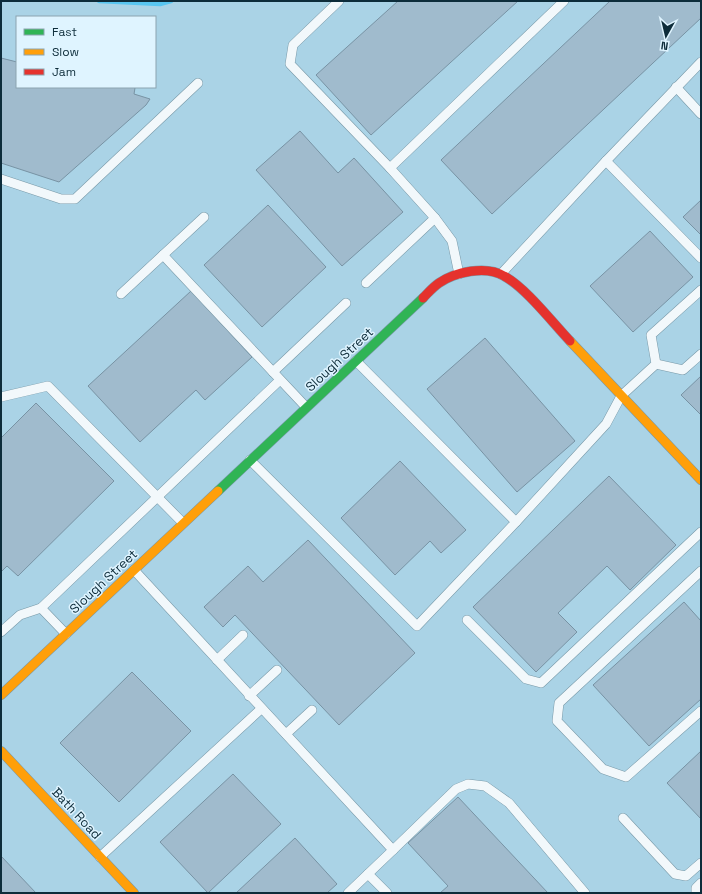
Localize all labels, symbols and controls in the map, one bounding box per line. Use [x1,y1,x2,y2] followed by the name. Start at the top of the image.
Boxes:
[16,16,156,88] legend
[646,16,686,56] north arrow
[52,24,77,40] text: Fast
[660,38,669,53] text: N
[52,44,79,60] text: Slow
[52,64,76,80] text: Jam
[302,324,377,395] street label: Slough Street
[66,546,141,617] street label: Slough Street
[48,784,105,843] street label: Bath Road

